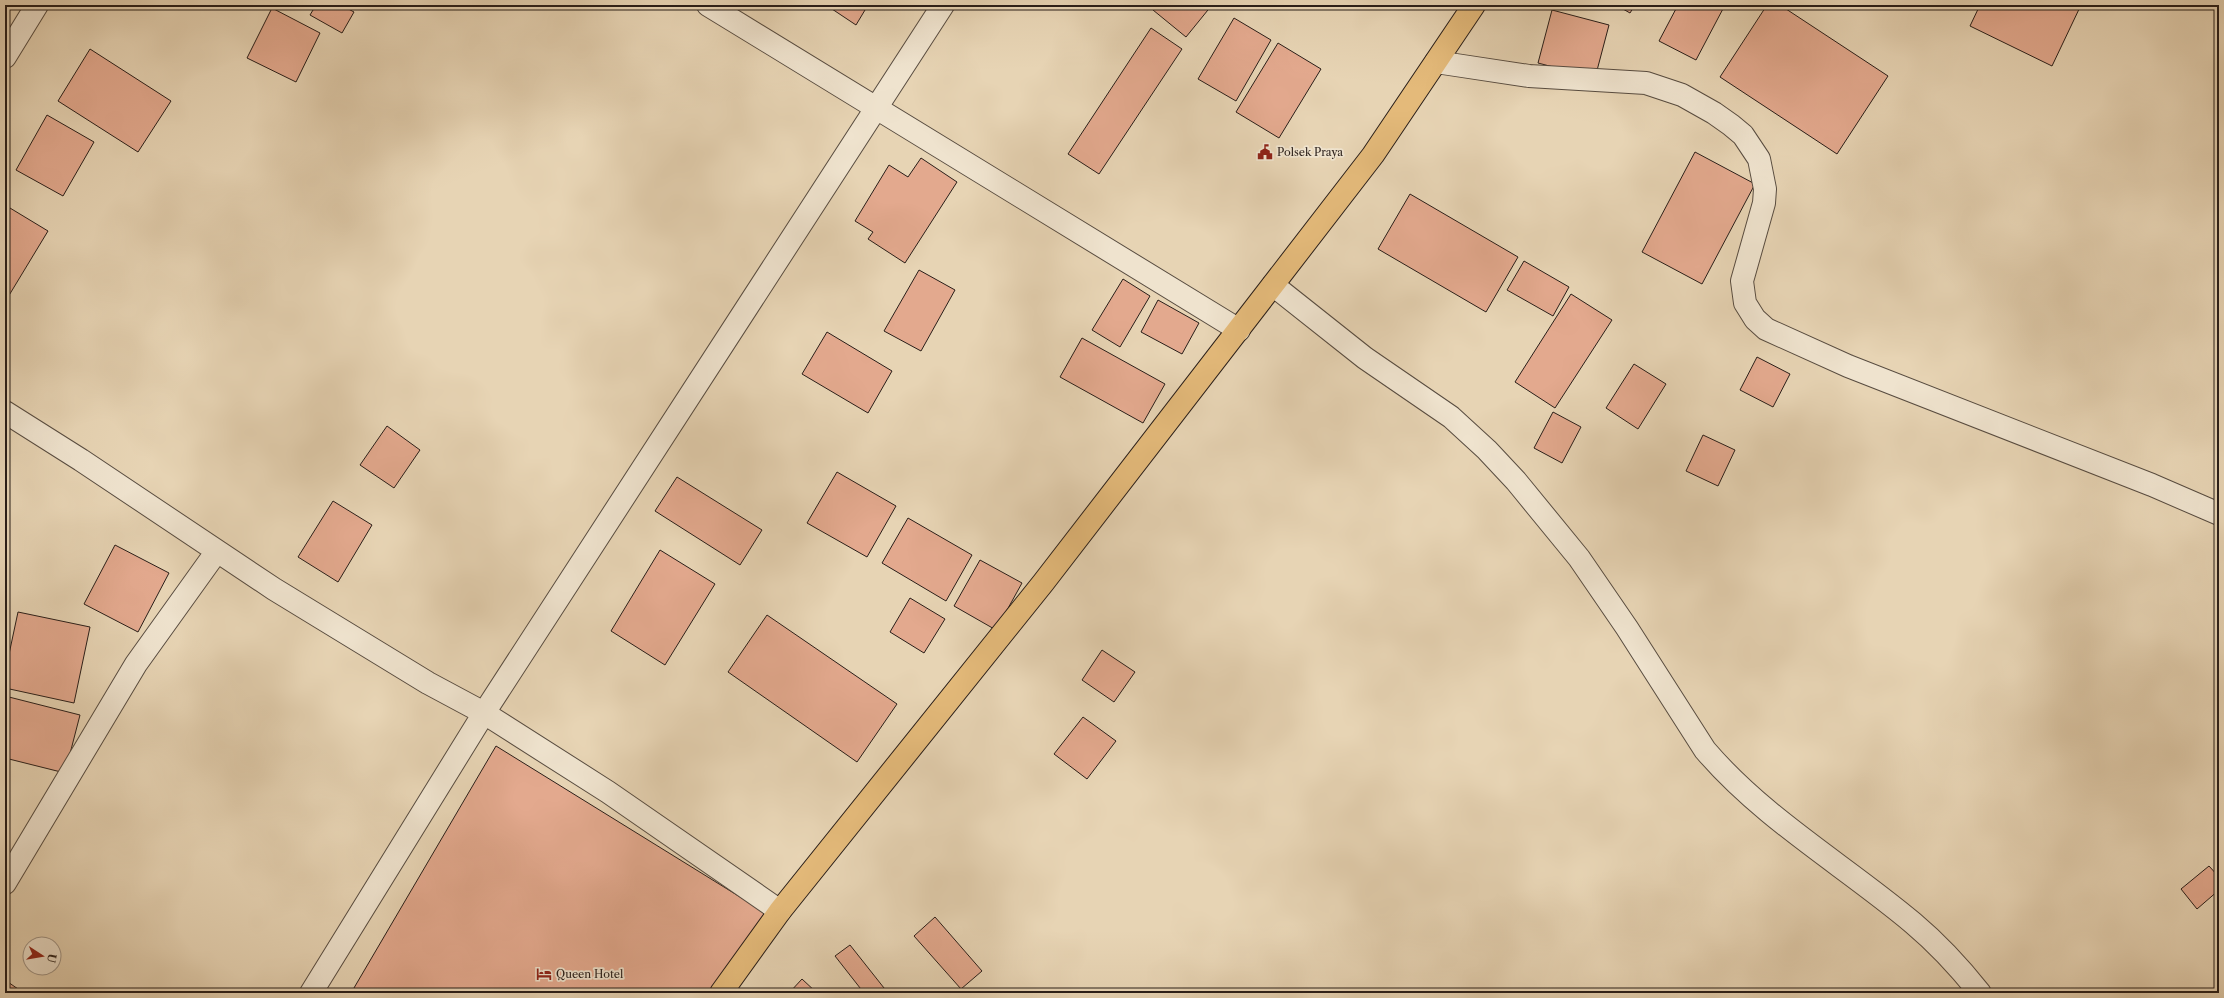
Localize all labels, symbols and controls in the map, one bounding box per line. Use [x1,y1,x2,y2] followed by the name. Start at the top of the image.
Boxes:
[1256,143,1274,161] public building icon: Polsek Praya
[1277,145,1343,159] place label: Polsek Praya
[22,936,62,976] north arrow
[44,952,60,964] text: U
[535,965,553,983] hotel icon: Queen Hotel
[556,967,624,981] place label: Queen Hotel

